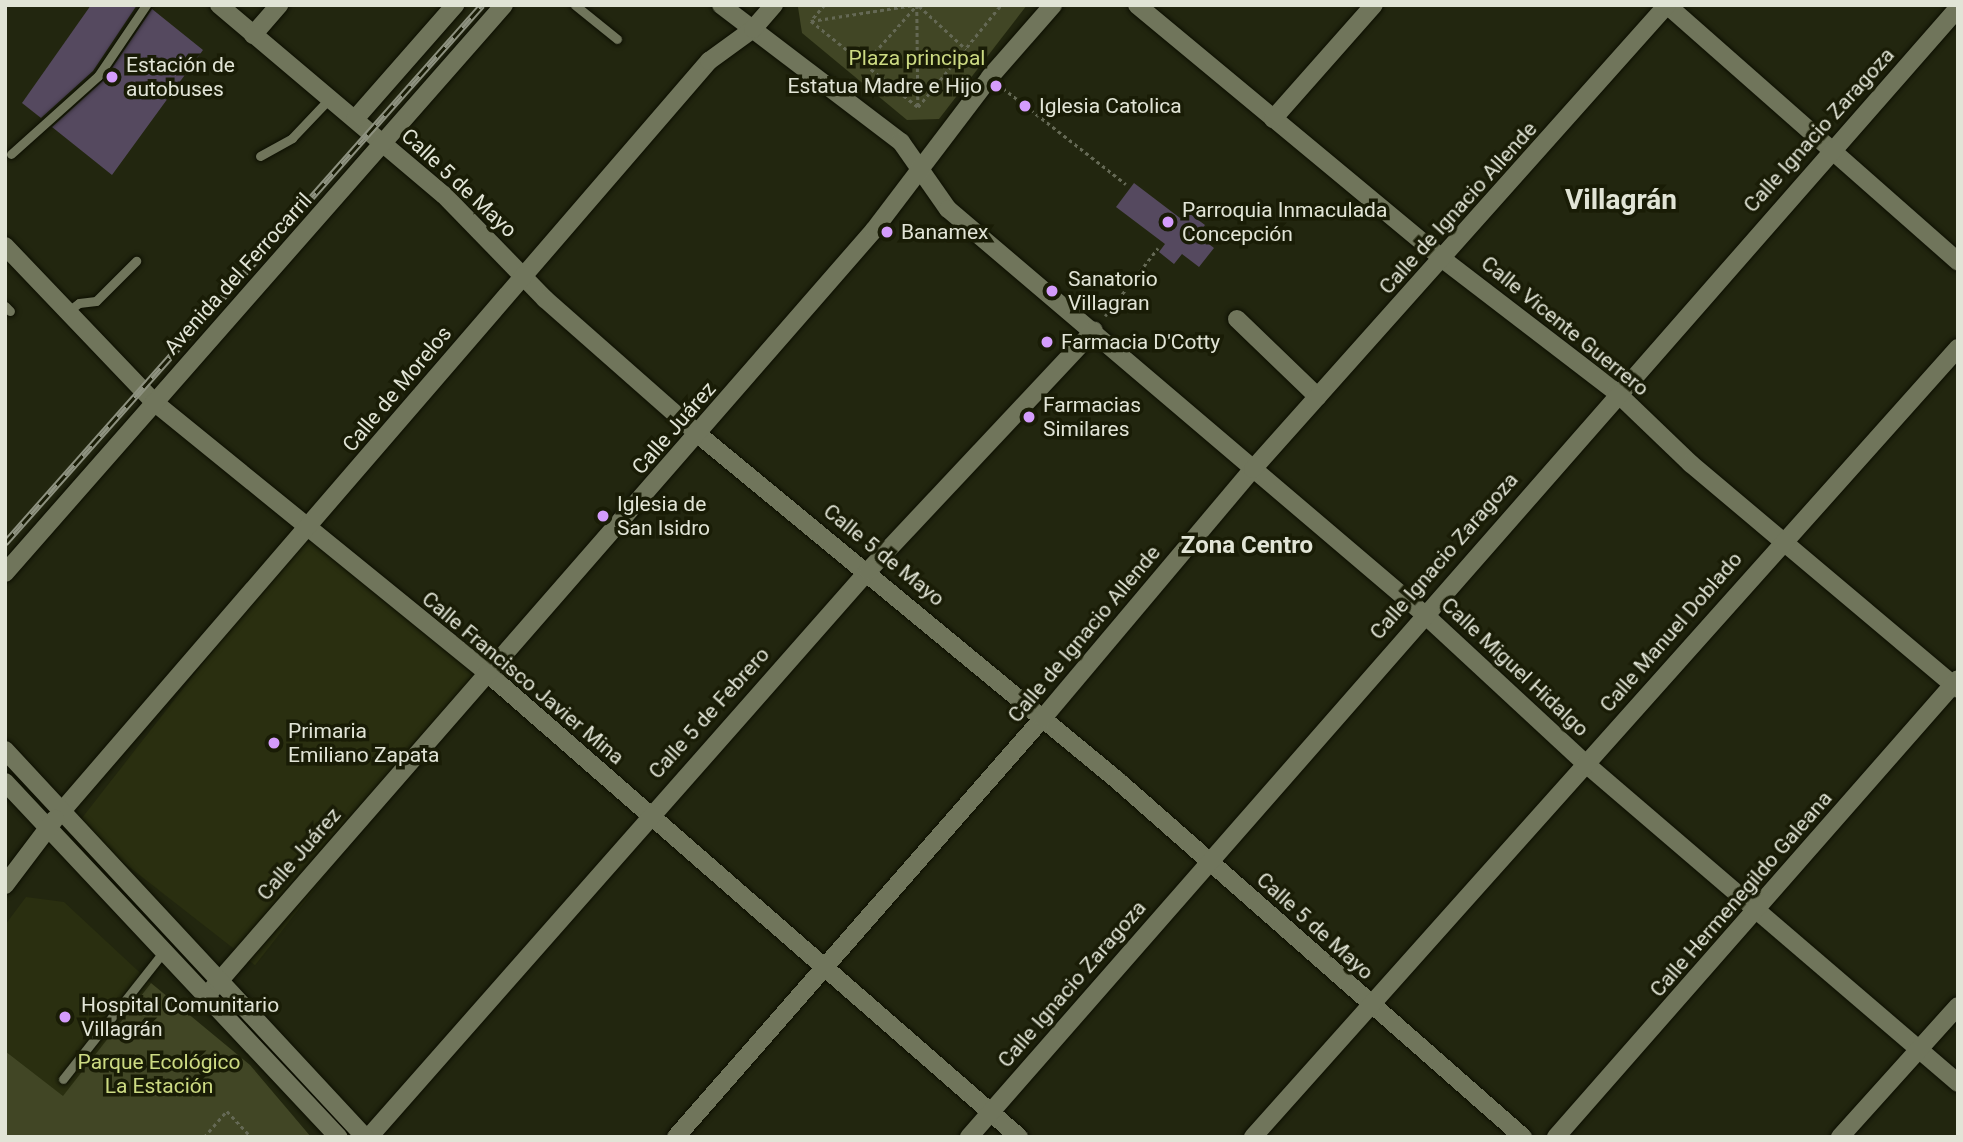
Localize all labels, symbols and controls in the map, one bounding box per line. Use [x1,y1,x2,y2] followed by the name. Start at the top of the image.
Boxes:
[1738,42,1900,218] street label: Calle Ignacio Zaragoza
[849,45,985,71] park label: Plaza principal
[126,52,235,102] place label: Estación de autobuses
[104,69,120,85] marker: Estación de autobuses
[788,73,982,99] place label: Estatua Madre e Hijo
[988,78,1004,94] marker: Estatua Madre e Hijo
[1039,93,1182,119] place label: Iglesia Catolica
[1017,98,1033,114] marker: Iglesia Catolica
[1374,117,1542,299] street label: Calle de Ignacio Allende
[396,123,522,243] street label: Calle 5 de Mayo
[1565,183,1677,217] district label: Villagrán
[159,188,317,360] street label: Avenida del Ferrocarril
[1182,197,1387,247] place label: Parroquia Inmaculada Concepción
[1160,214,1176,230] marker: Parroquia Inmaculada Concepción
[901,219,988,245] place label: Banamex
[879,224,895,240] marker: Banamex
[1476,251,1654,401] street label: Calle Vicente Guerrero
[1068,266,1158,316] place label: Sanatorio Villagran
[1042,281,1062,301] marker: Sanatorio Villagran
[337,321,457,457] street label: Calle de Morelos
[1061,329,1220,355] place label: Farmacia D'Cotty
[1039,334,1055,350] marker: Farmacia D'Cotty
[627,376,721,480] street label: Calle Juárez
[1043,392,1141,442] place label: Farmacias Similares
[1021,409,1037,425] marker: Farmacias Similares
[1365,467,1523,645] street label: Calle Ignacio Zaragoza
[617,491,710,541] place label: Iglesia de San Isidro
[818,499,950,611] street label: Calle 5 de Mayo
[595,508,611,524] marker: Iglesia de San Isidro
[1181,532,1313,560] district label: Zona Centro
[1003,540,1165,728] street label: Calle de Ignacio Allende
[1595,547,1747,717] street label: Calle Manuel Doblado
[417,586,629,770] street label: Calle Francisco Javier Mina
[1436,592,1594,742] street label: Calle Miguel Hidalgo
[643,642,775,784] street label: Calle 5 de Febrero
[288,718,439,768] place label: Primaria Emiliano Zapata
[266,735,282,751] marker: Primaria Emiliano Zapata
[1645,786,1837,1002] street label: Calle Hermenegildo Galeana
[252,802,346,906] street label: Calle Juárez
[1251,867,1379,985] street label: Calle 5 de Mayo
[993,895,1151,1073] street label: Calle Ignacio Zaragoza
[81,992,279,1042] place label: Hospital Comunitario Villagrán
[55,1007,75,1027] marker: Hospital Comunitario Villagrán
[78,1049,240,1099] park label: Parque Ecológico La Estación

